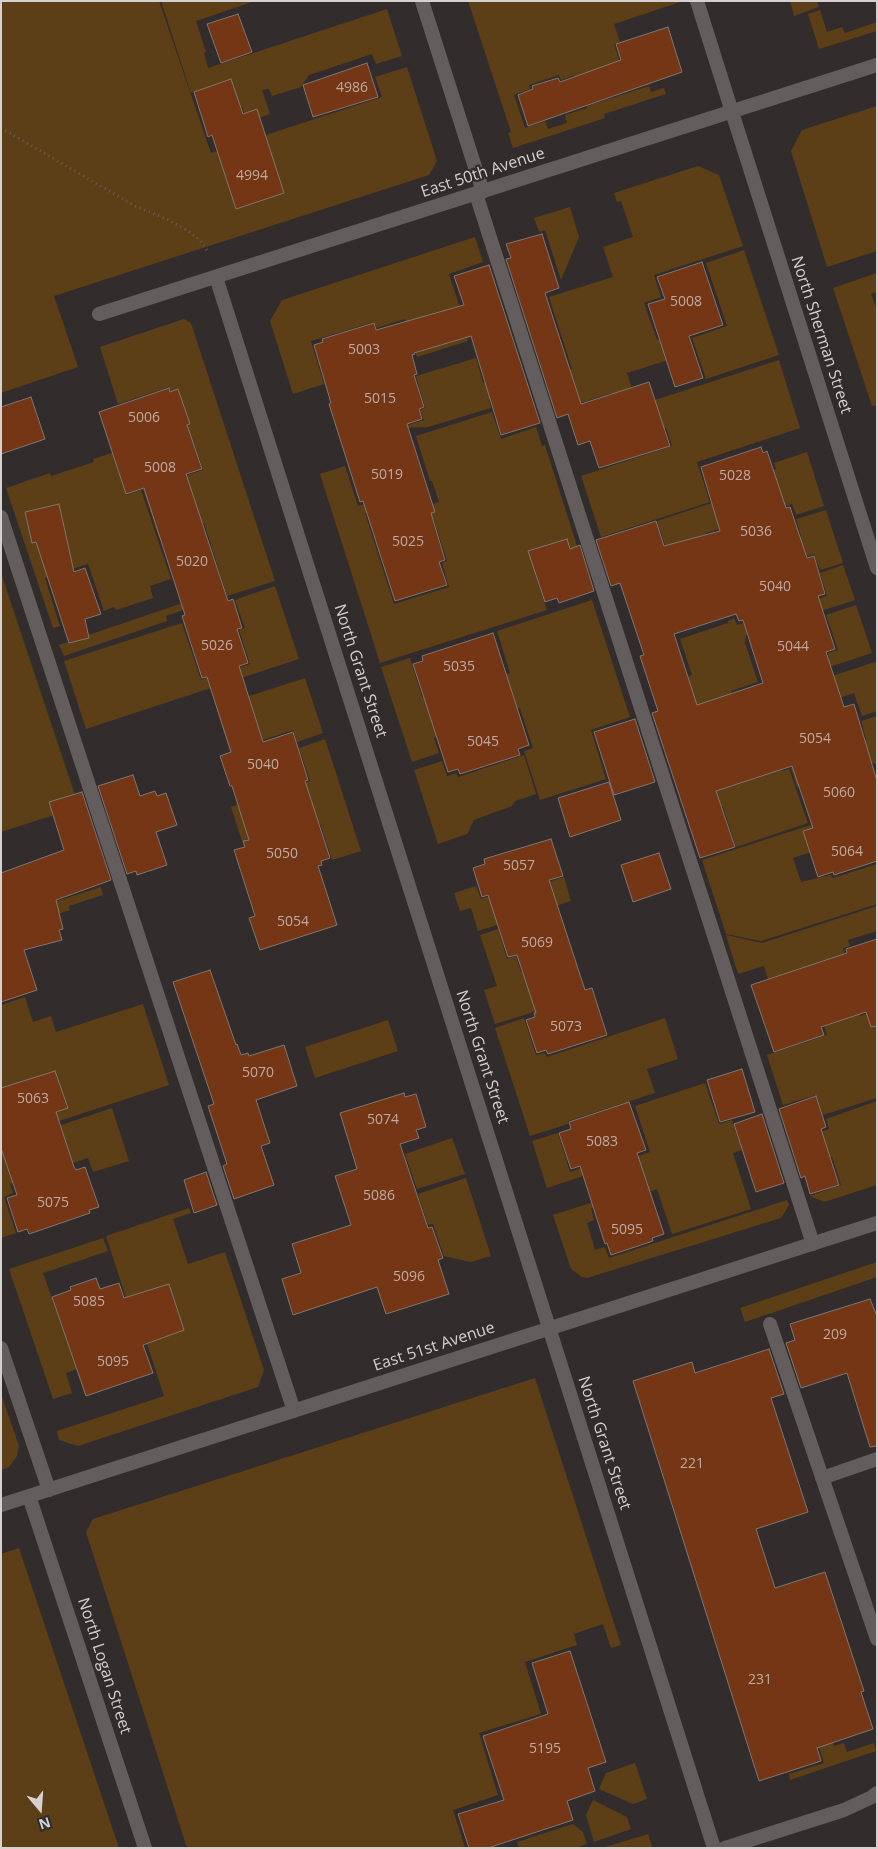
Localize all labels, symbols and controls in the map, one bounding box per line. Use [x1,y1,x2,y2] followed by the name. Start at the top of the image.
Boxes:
[336,80,368,96] house number: 4986
[419,144,547,202] street label: East 50th Avenue
[236,168,268,184] house number: 4994
[786,254,856,416] street label: North Sherman Street
[670,294,702,310] house number: 5008
[348,342,380,358] house number: 5003
[364,391,396,407] house number: 5015
[128,410,160,426] house number: 5006
[144,460,176,476] house number: 5008
[371,467,403,483] house number: 5019
[719,468,751,484] house number: 5028
[740,524,772,540] house number: 5036
[392,534,424,550] house number: 5025
[176,554,208,570] house number: 5020
[759,579,791,595] house number: 5040
[329,602,391,740] street label: North Grant Street
[201,638,233,654] house number: 5026
[777,639,809,655] house number: 5044
[443,659,475,675] house number: 5035
[799,731,831,747] house number: 5054
[467,734,499,750] house number: 5045
[247,757,279,773] house number: 5040
[823,785,855,801] house number: 5060
[831,844,863,860] house number: 5064
[266,846,298,862] house number: 5050
[503,858,535,874] house number: 5057
[277,914,309,930] house number: 5054
[521,935,553,951] house number: 5069
[451,988,513,1126] street label: North Grant Street
[550,1019,582,1035] house number: 5073
[242,1065,274,1081] house number: 5070
[17,1091,49,1107] house number: 5063
[367,1112,399,1128] house number: 5074
[586,1134,618,1150] house number: 5083
[363,1188,395,1204] house number: 5086
[37,1195,69,1211] house number: 5075
[611,1222,643,1238] house number: 5095
[393,1269,425,1285] house number: 5096
[73,1294,105,1310] house number: 5085
[371,1318,497,1376] street label: East 51st Avenue
[823,1327,847,1343] house number: 209
[97,1354,129,1370] house number: 5095
[573,1374,635,1512] street label: North Grant Street
[680,1456,704,1472] house number: 221
[73,1595,135,1737] street label: North Logan Street
[748,1672,772,1688] house number: 231
[529,1741,561,1757] house number: 5195
[15,1784,65,1834] north arrow
[36,1813,53,1835] text: N

